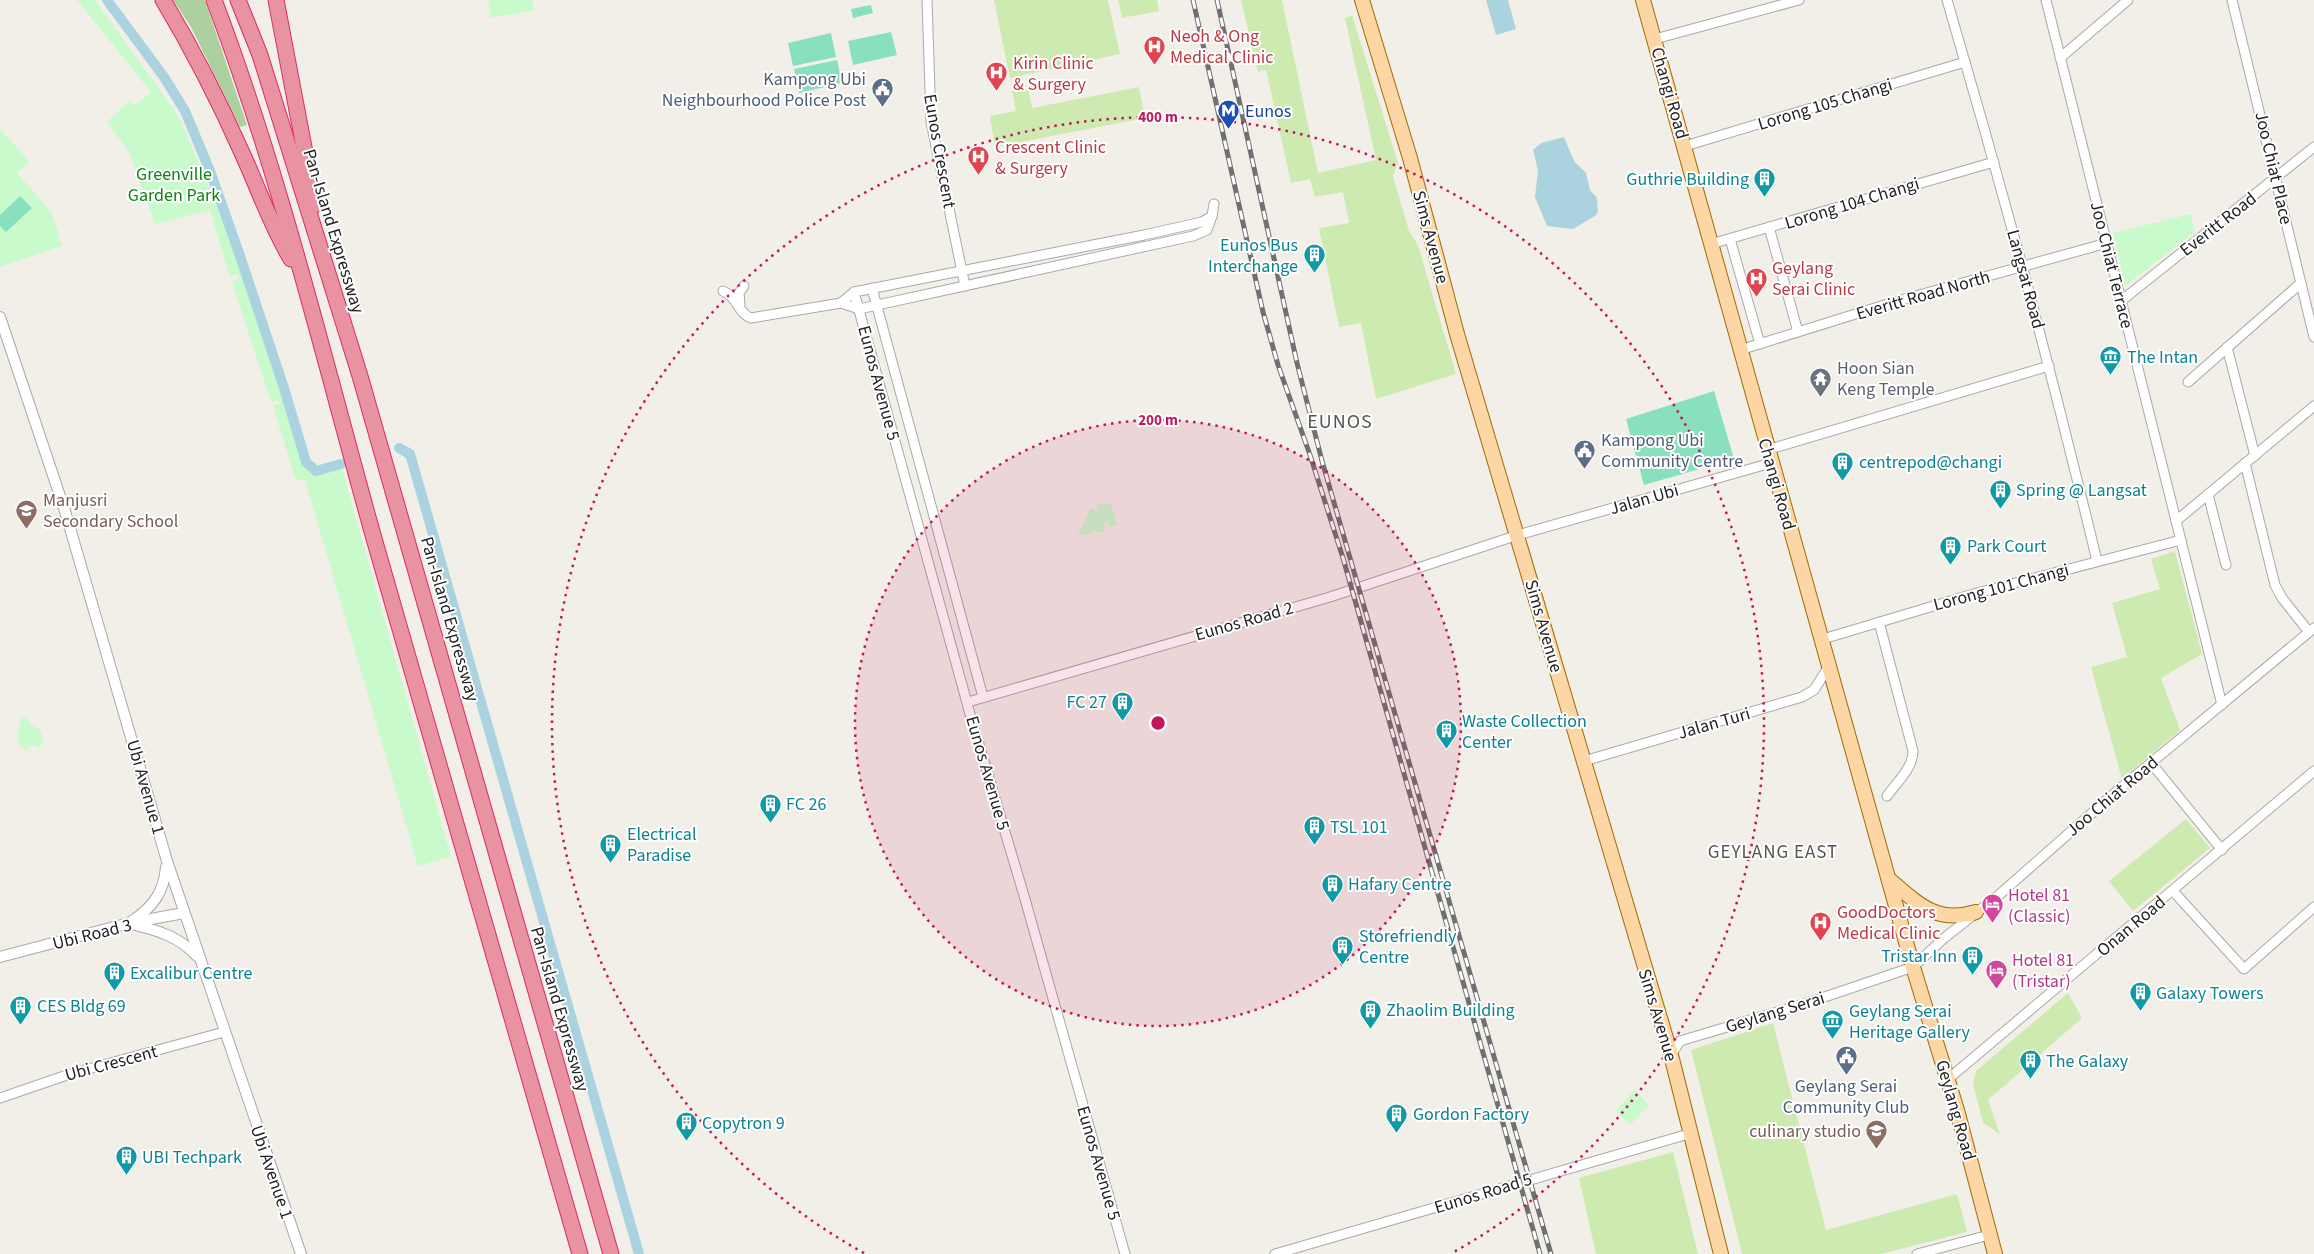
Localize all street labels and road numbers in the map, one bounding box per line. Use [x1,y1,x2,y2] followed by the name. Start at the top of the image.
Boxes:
[1644,44,1695,142] street label: Changi Road
[1755,72,1896,137] street label: Lorong 105 Changi
[917,92,962,210] street label: Eunos Crescent
[2248,109,2299,227] street label: Joo Chiat Place
[297,146,371,317] street label: Pan-Island Expressway
[1782,171,1923,236] street label: Lorong 104 Changi
[2175,186,2262,262] street label: Everitt Road
[1406,188,1455,287] street label: Sims Avenue
[2084,199,2139,331] street label: Joo Chiat Terrace
[2000,227,2051,331] street label: Langsat Road
[1853,264,1993,327] street label: Everitt Road North
[851,323,906,443] street label: Eunos Avenue 5
[1751,435,1802,533] street label: Changi Road
[1607,478,1682,521] street label: Jalan Ubi
[414,534,485,705] street label: Pan-Island Expressway
[1930,557,2072,618] street label: Lorong 101 Changi
[1518,577,1569,676] street label: Sims Avenue
[1192,596,1296,647] street label: Eunos Road 2
[1675,701,1753,746] street label: Jalan Turi
[959,713,1016,833] street label: Eunos Avenue 5
[120,737,171,838] street label: Ubi Avenue 1
[2061,750,2164,842] street label: Joo Chiat Road
[2092,890,2171,963] street label: Onan Road
[50,913,134,956] street label: Ubi Road 3
[524,924,595,1095] street label: Pan-Island Expressway
[1632,966,1683,1065] street label: Sims Avenue
[1722,986,1828,1039] street label: Geylang Serai
[62,1039,160,1088] street label: Ubi Crescent
[1929,1057,1982,1163] street label: Geylang Road
[1070,1103,1127,1223] street label: Eunos Avenue 5
[244,1122,299,1222] street label: Ubi Avenue 1
[1431,1167,1535,1220] street label: Eunos Road 5

